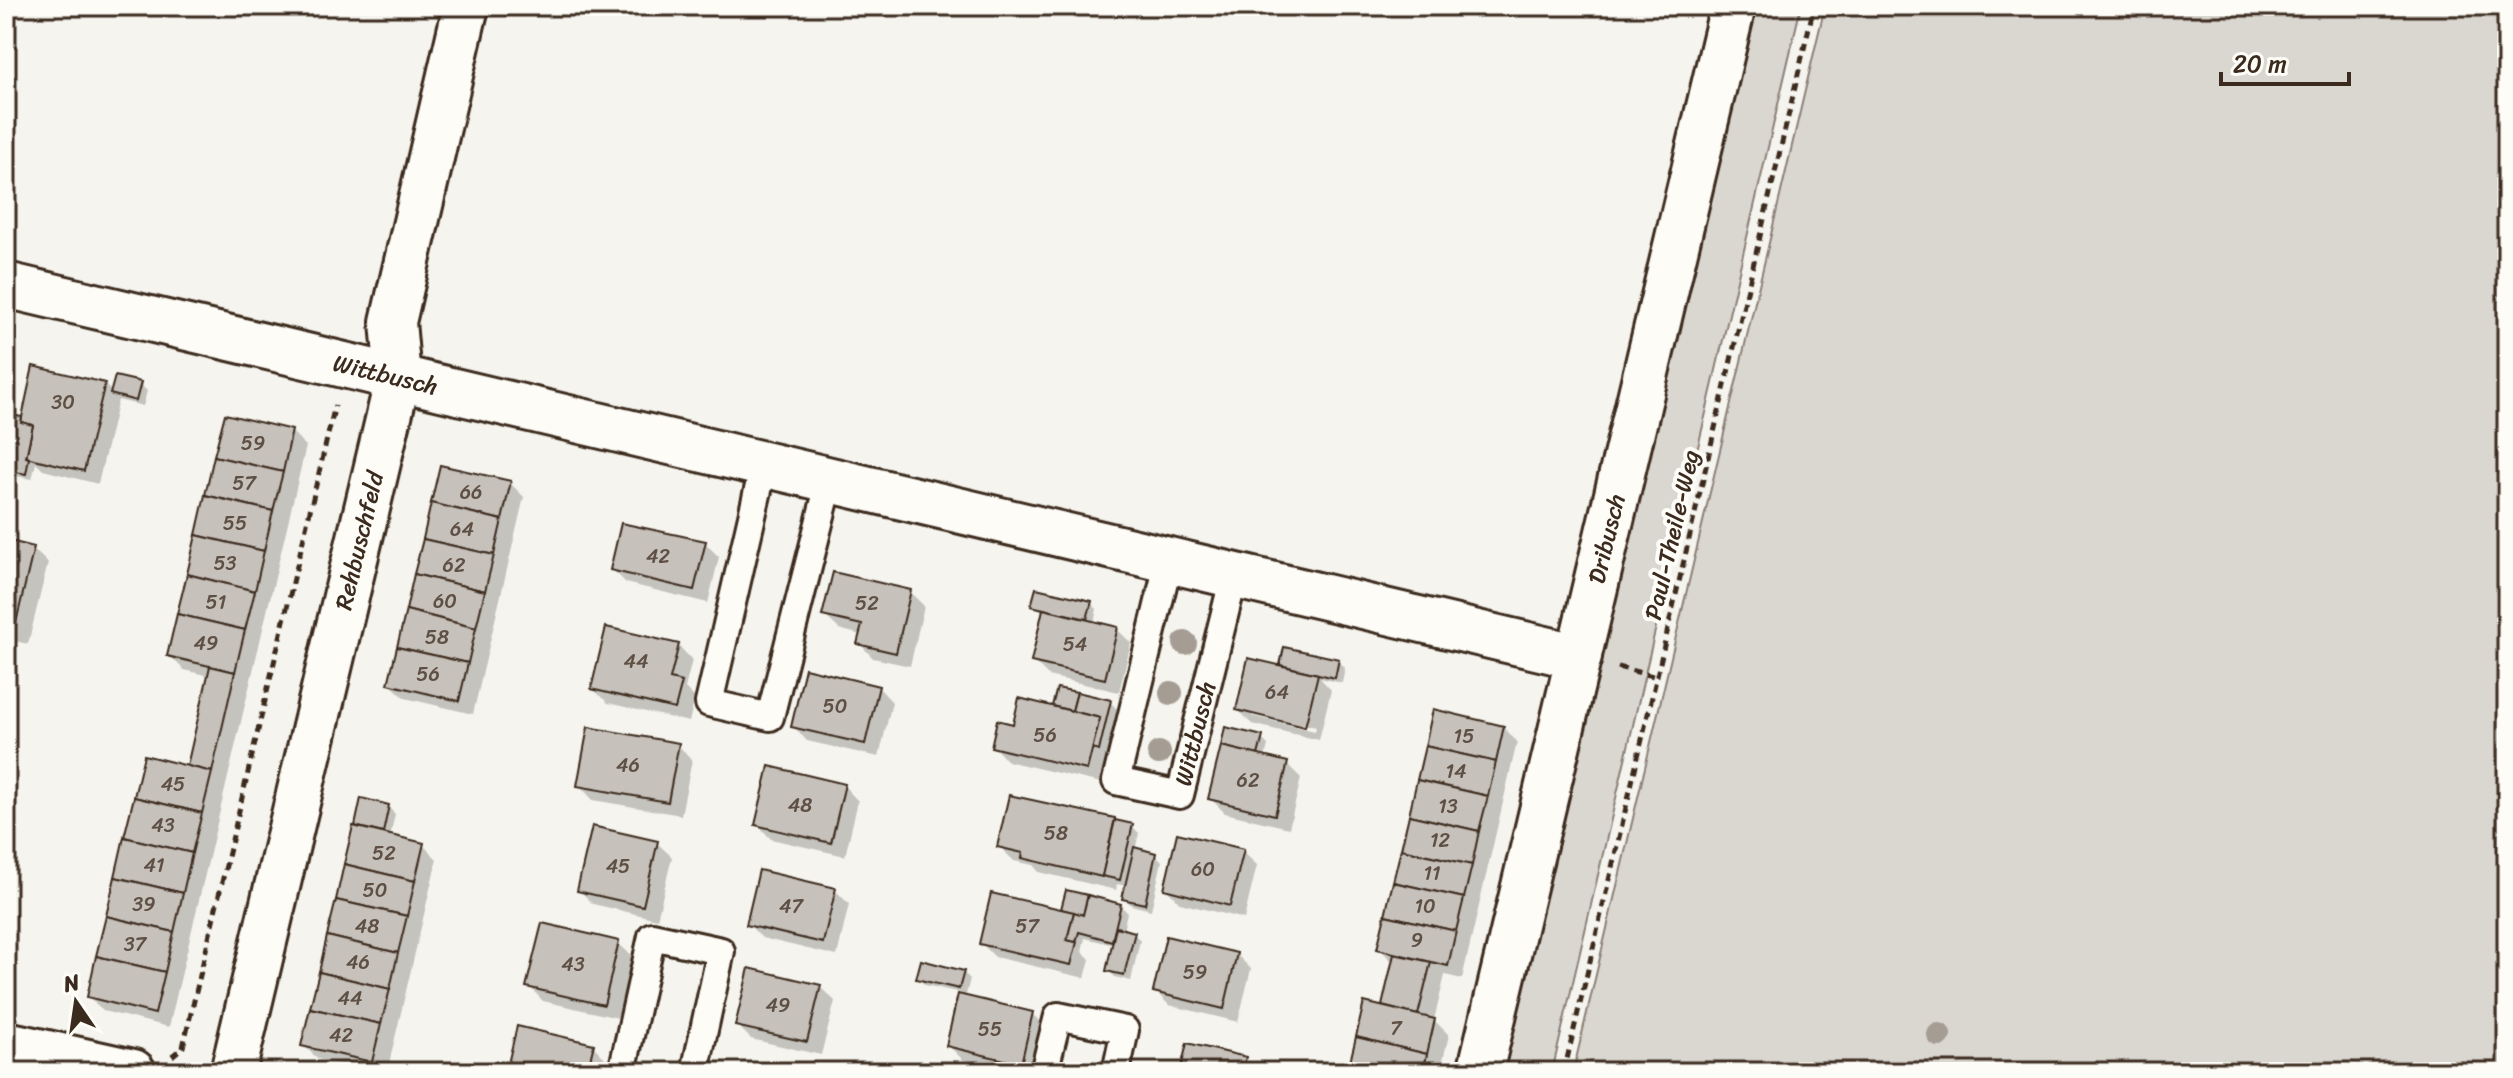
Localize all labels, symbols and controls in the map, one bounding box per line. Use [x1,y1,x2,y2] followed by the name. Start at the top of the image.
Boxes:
[2221,36,2349,86] scale bar
[2233,43,2287,85] text: 20 m
[329,342,442,407] street label: Wittbusch
[51,385,75,420] house number: 30
[241,426,265,461] house number: 59
[1632,446,1712,624] street label: Paul-Theile-Weg
[232,466,257,501] house number: 57
[323,466,396,614] street label: Rehbuschfeld
[460,475,482,510] house number: 66
[1576,490,1637,588] street label: Dribusch
[223,506,247,541] house number: 55
[450,512,474,547] house number: 64
[646,539,670,574] house number: 42
[213,546,237,581] house number: 53
[443,548,466,583] house number: 62
[433,584,457,619] house number: 60
[206,585,226,620] house number: 51
[855,586,879,621] house number: 52
[425,620,449,655] house number: 58
[194,626,218,661] house number: 49
[1063,627,1087,662] house number: 54
[624,644,649,679] house number: 44
[416,657,440,692] house number: 56
[1265,675,1289,710] house number: 64
[1162,677,1228,790] street label: Wittbusch
[823,689,847,724] house number: 50
[1033,718,1057,753] house number: 56
[1454,719,1474,754] house number: 15
[616,748,640,783] house number: 46
[1445,754,1467,789] house number: 14
[1237,763,1260,798] house number: 62
[161,767,185,802] house number: 45
[788,788,812,823] house number: 48
[1438,789,1458,824] house number: 13
[151,808,175,843] house number: 43
[1044,816,1068,851] house number: 58
[1430,823,1451,858] house number: 12
[372,836,396,871] house number: 52
[143,848,165,883] house number: 41
[606,849,630,884] house number: 45
[1191,852,1215,887] house number: 60
[1423,856,1441,891] house number: 11
[363,873,387,908] house number: 50
[132,887,156,922] house number: 39
[779,889,805,924] house number: 47
[1414,889,1436,924] house number: 10
[355,909,379,944] house number: 48
[1015,909,1040,944] house number: 57
[1411,923,1423,958] house number: 9
[124,927,148,962] house number: 37
[346,945,370,980] house number: 46
[561,947,585,982] house number: 43
[1183,955,1207,990] house number: 59
[36,962,116,1042] north arrow
[59,962,84,1004] text: N
[338,981,363,1016] house number: 44
[766,988,790,1023] house number: 49
[1390,1011,1403,1046] house number: 7
[978,1012,1002,1047] house number: 55
[329,1018,353,1053] house number: 42

